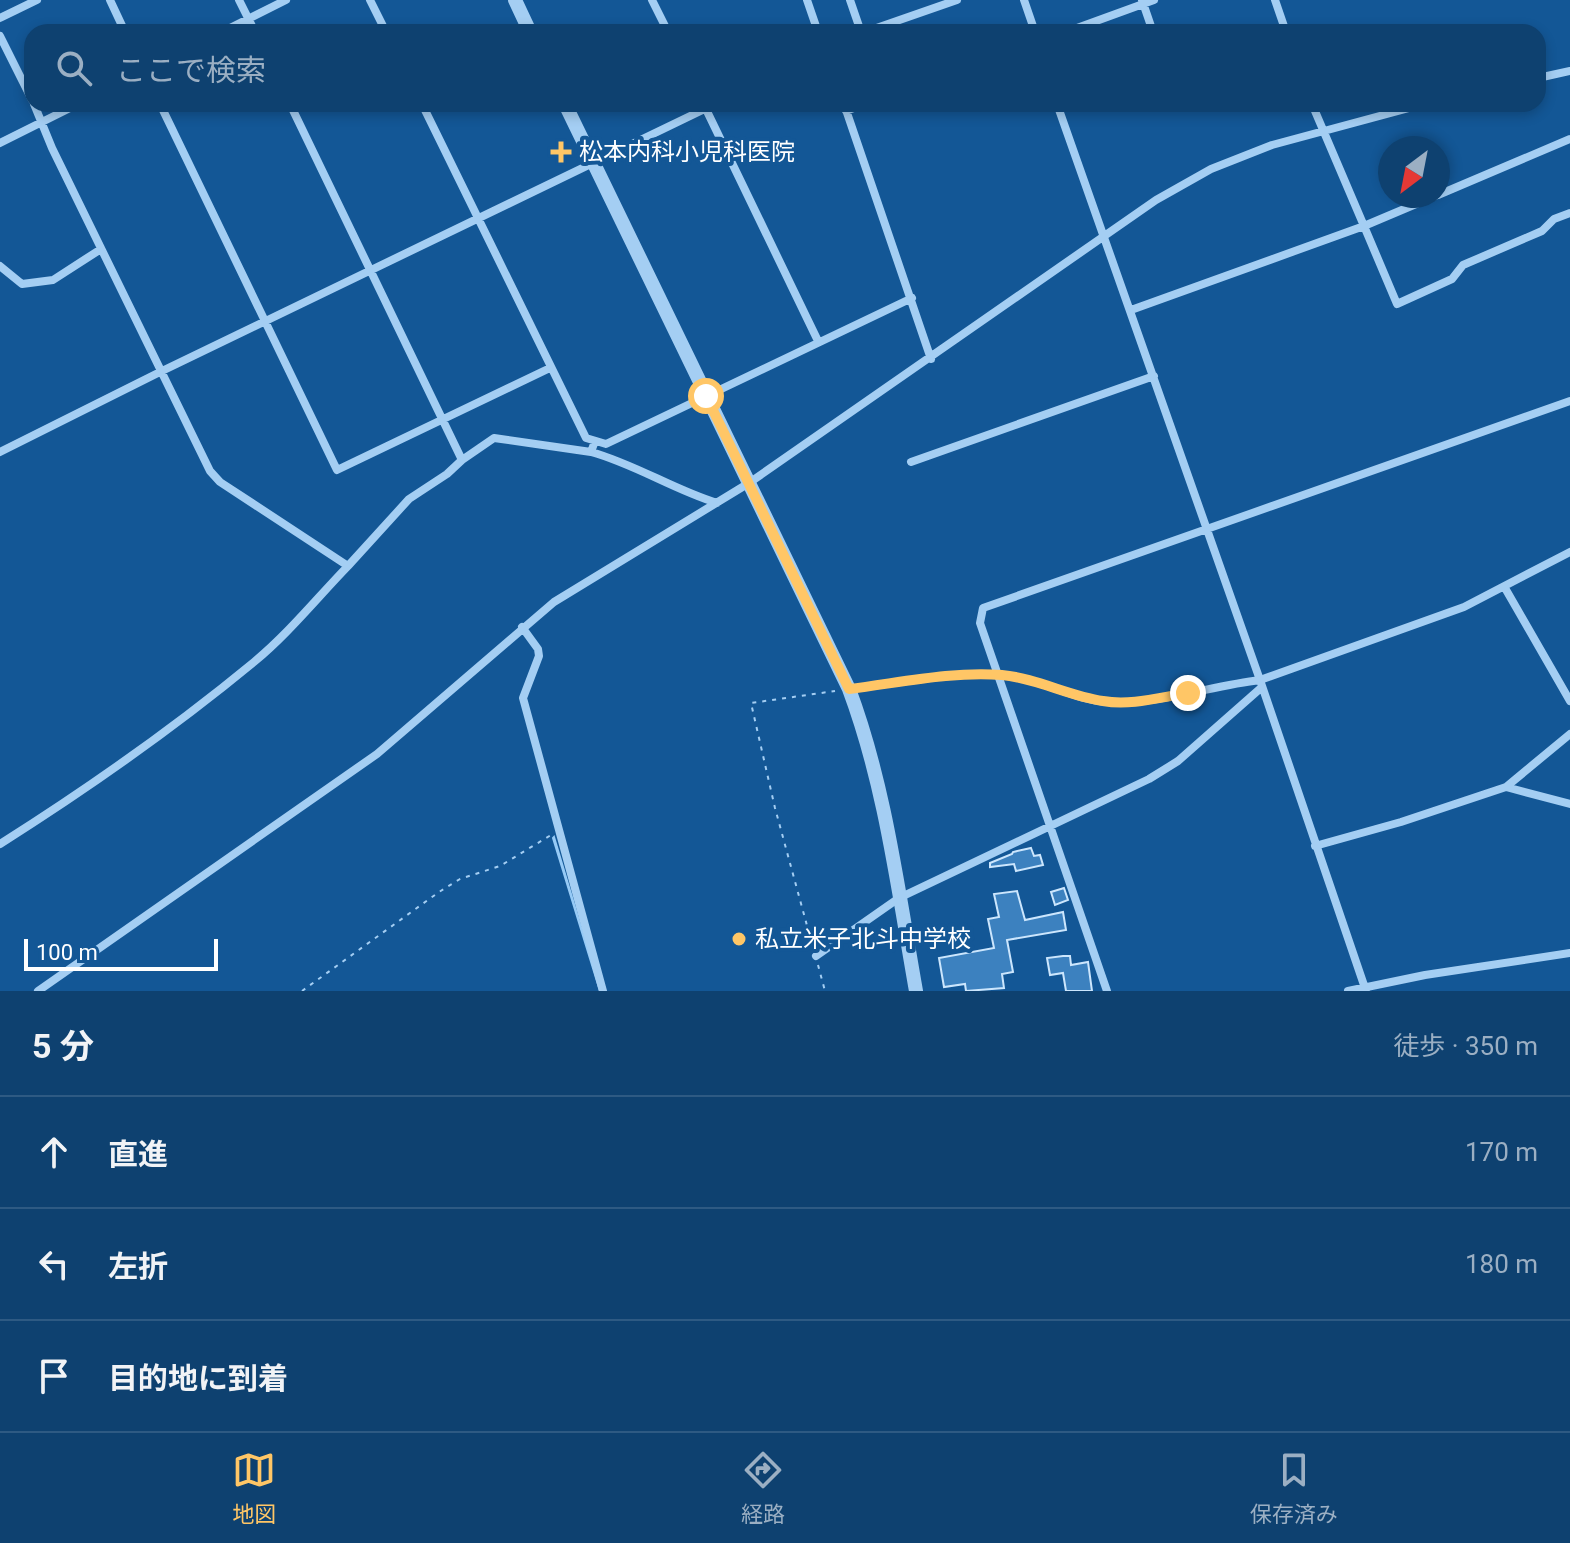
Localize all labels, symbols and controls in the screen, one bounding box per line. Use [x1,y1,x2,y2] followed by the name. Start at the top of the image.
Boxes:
[24,24,1546,112] search box
[52,46,96,90] icon: search
[116,53,266,88] text: ここで検索
[1378,136,1450,208] north arrow
[579,138,795,166] place label: 松本内科小児科医院
[550,141,572,163] marker: 松本内科小児科医院
[688,378,724,414] route start
[1170,675,1206,711] route end
[755,925,971,953] place label: 私立米子北斗中学校
[730,930,748,948] marker: 私立米子北斗中学校
[24,935,218,971] scale bar
[36,940,98,965] text: 100 m
[32,1026,94,1066] text: 5 分
[1393,1031,1538,1061] text: 徒歩 · 350 m
[32,1130,76,1174] icon: ahead
[108,1137,168,1172] text: 直進
[1465,1137,1538,1167] text: 170 m
[32,1242,76,1286] icon: left
[108,1249,168,1284] text: 左折
[1465,1249,1538,1279] text: 180 m
[32,1354,76,1398] icon: arrive
[108,1361,288,1396] text: 目的地に到着
[232,1448,276,1528] tab: 地図
[741,1448,785,1528] tab: 経路
[1250,1448,1338,1528] tab: 保存済み

